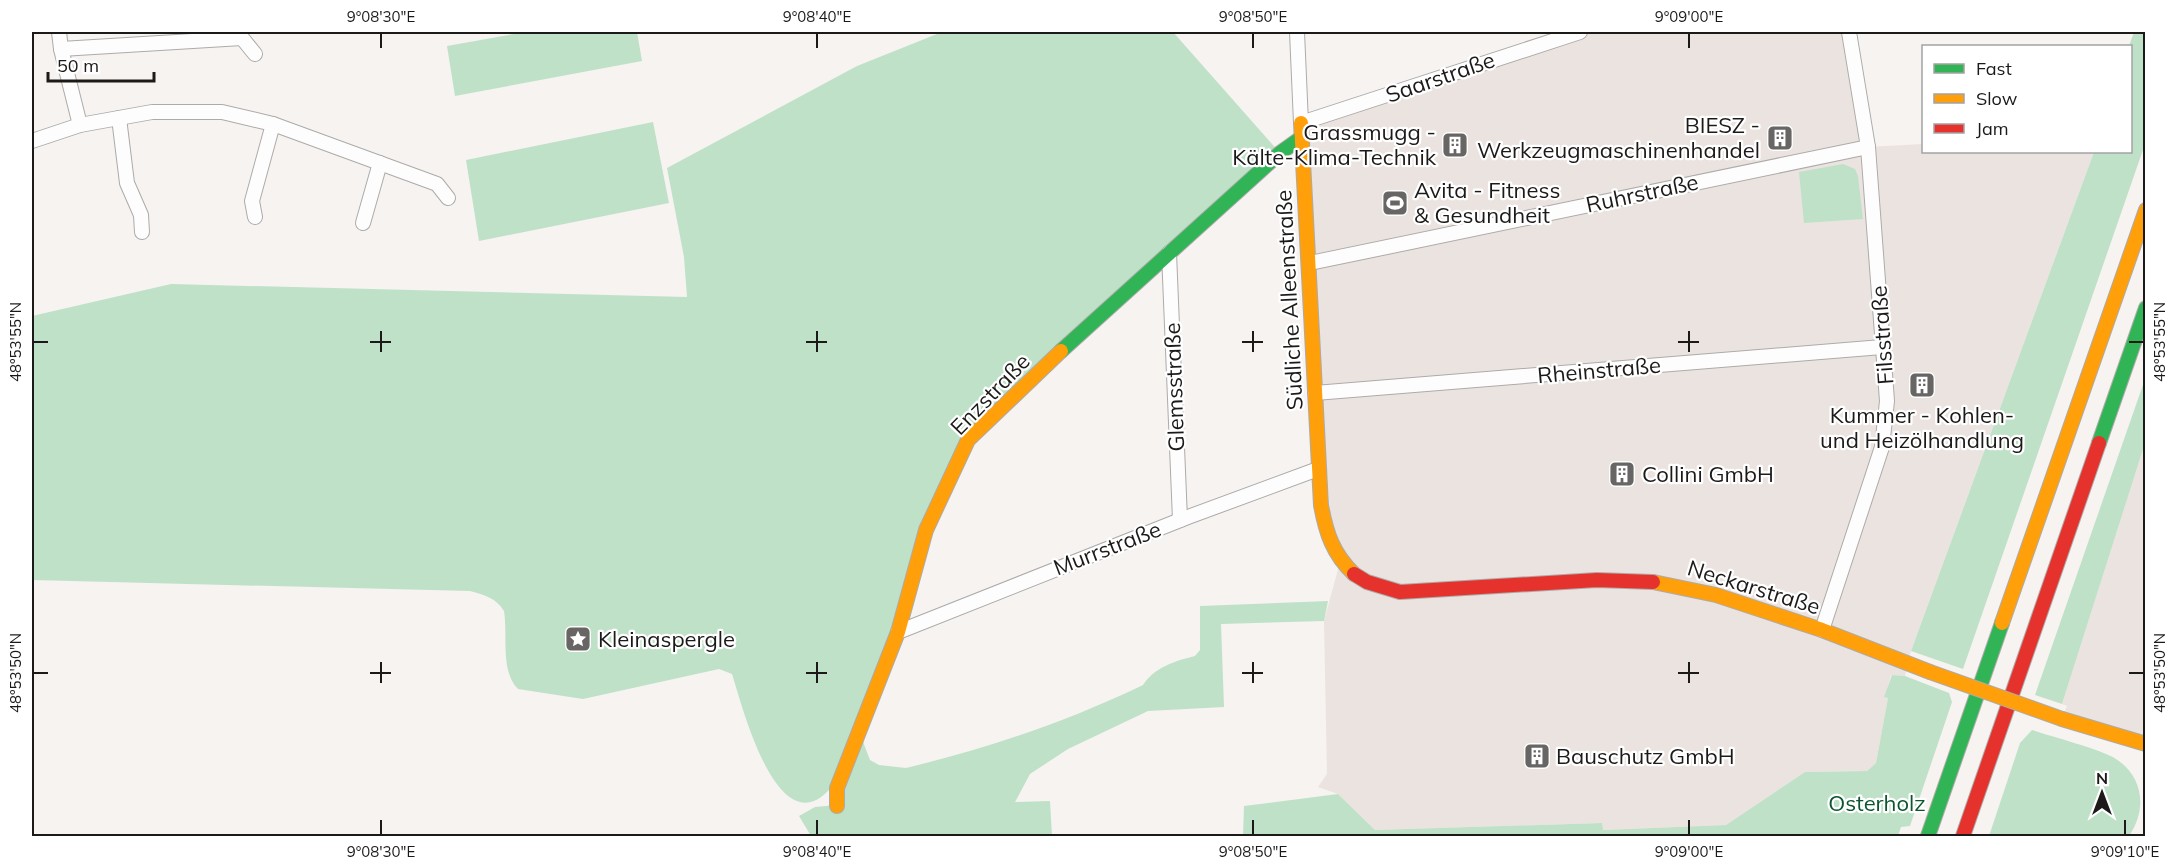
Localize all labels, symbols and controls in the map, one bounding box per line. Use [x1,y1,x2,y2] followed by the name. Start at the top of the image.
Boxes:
[347,7,415,26] text: 9°08'30"E
[783,7,851,26] text: 9°08'40"E
[1219,7,1287,26] text: 9°08'50"E
[1655,7,1723,26] text: 9°09'00"E
[48,45,154,83] scale bar
[1382,45,1498,109] street label: Saarstraße
[1922,45,2132,153] legend
[57,54,99,77] text: 50 m
[1976,57,2012,80] text: Fast
[1976,87,2018,110] text: Slow
[1477,111,1760,164] place label: BIESZ - Werkzeugmaschinenhandel
[1976,117,2009,140] text: Jam
[1232,118,1437,171] place label: Grassmugg - Kälte-Klima-Technik
[1765,123,1795,153] building icon: BIESZ - Werkzeugmaschinenhandel
[1440,130,1470,160] building icon: Grassmugg - Kälte-Klima-Technik
[1583,167,1701,219] street label: Ruhrstraße
[1414,176,1560,229] place label: Avita - Fitness & Gesundheit
[1380,188,1410,218] sports icon: Avita - Fitness & Gesundheit
[1269,189,1309,411] street label: Südliche Alleenstraße
[1865,285,1899,385] street label: Filsstraße
[6,302,25,382] text: 48°53'55"N
[2150,302,2169,382] text: 48°53'55"N
[1158,322,1190,452] street label: Glemsstraße
[944,347,1036,441] street label: Enzstraße
[1536,351,1662,389] street label: Rheinstraße
[1907,370,1937,400] building icon: Kummer - Kohlen- und Heizölhandlung
[1820,401,2024,454] place label: Kummer - Kohlen- und Heizölhandlung
[1607,459,1637,489] building icon: Collini GmbH
[1642,460,1774,488] place label: Collini GmbH
[1049,515,1165,581] street label: Murrstraße
[1684,554,1824,620] street label: Neckarstraße
[563,624,593,654] place icon: Kleinaspergle
[598,625,735,653] place label: Kleinaspergle
[6,633,25,713] text: 48°53'50"N
[2150,633,2169,713] text: 48°53'50"N
[1522,741,1552,771] building icon: Bauschutz GmbH
[1556,742,1735,770] place label: Bauschutz GmbH
[2072,763,2132,823] north arrow
[2096,768,2108,788] text: N
[1828,789,1926,817] park label: Osterholz
[347,842,415,861] text: 9°08'30"E
[783,842,851,861] text: 9°08'40"E
[1219,842,1287,861] text: 9°08'50"E
[1655,842,1723,861] text: 9°09'00"E
[2091,842,2159,861] text: 9°09'10"E

